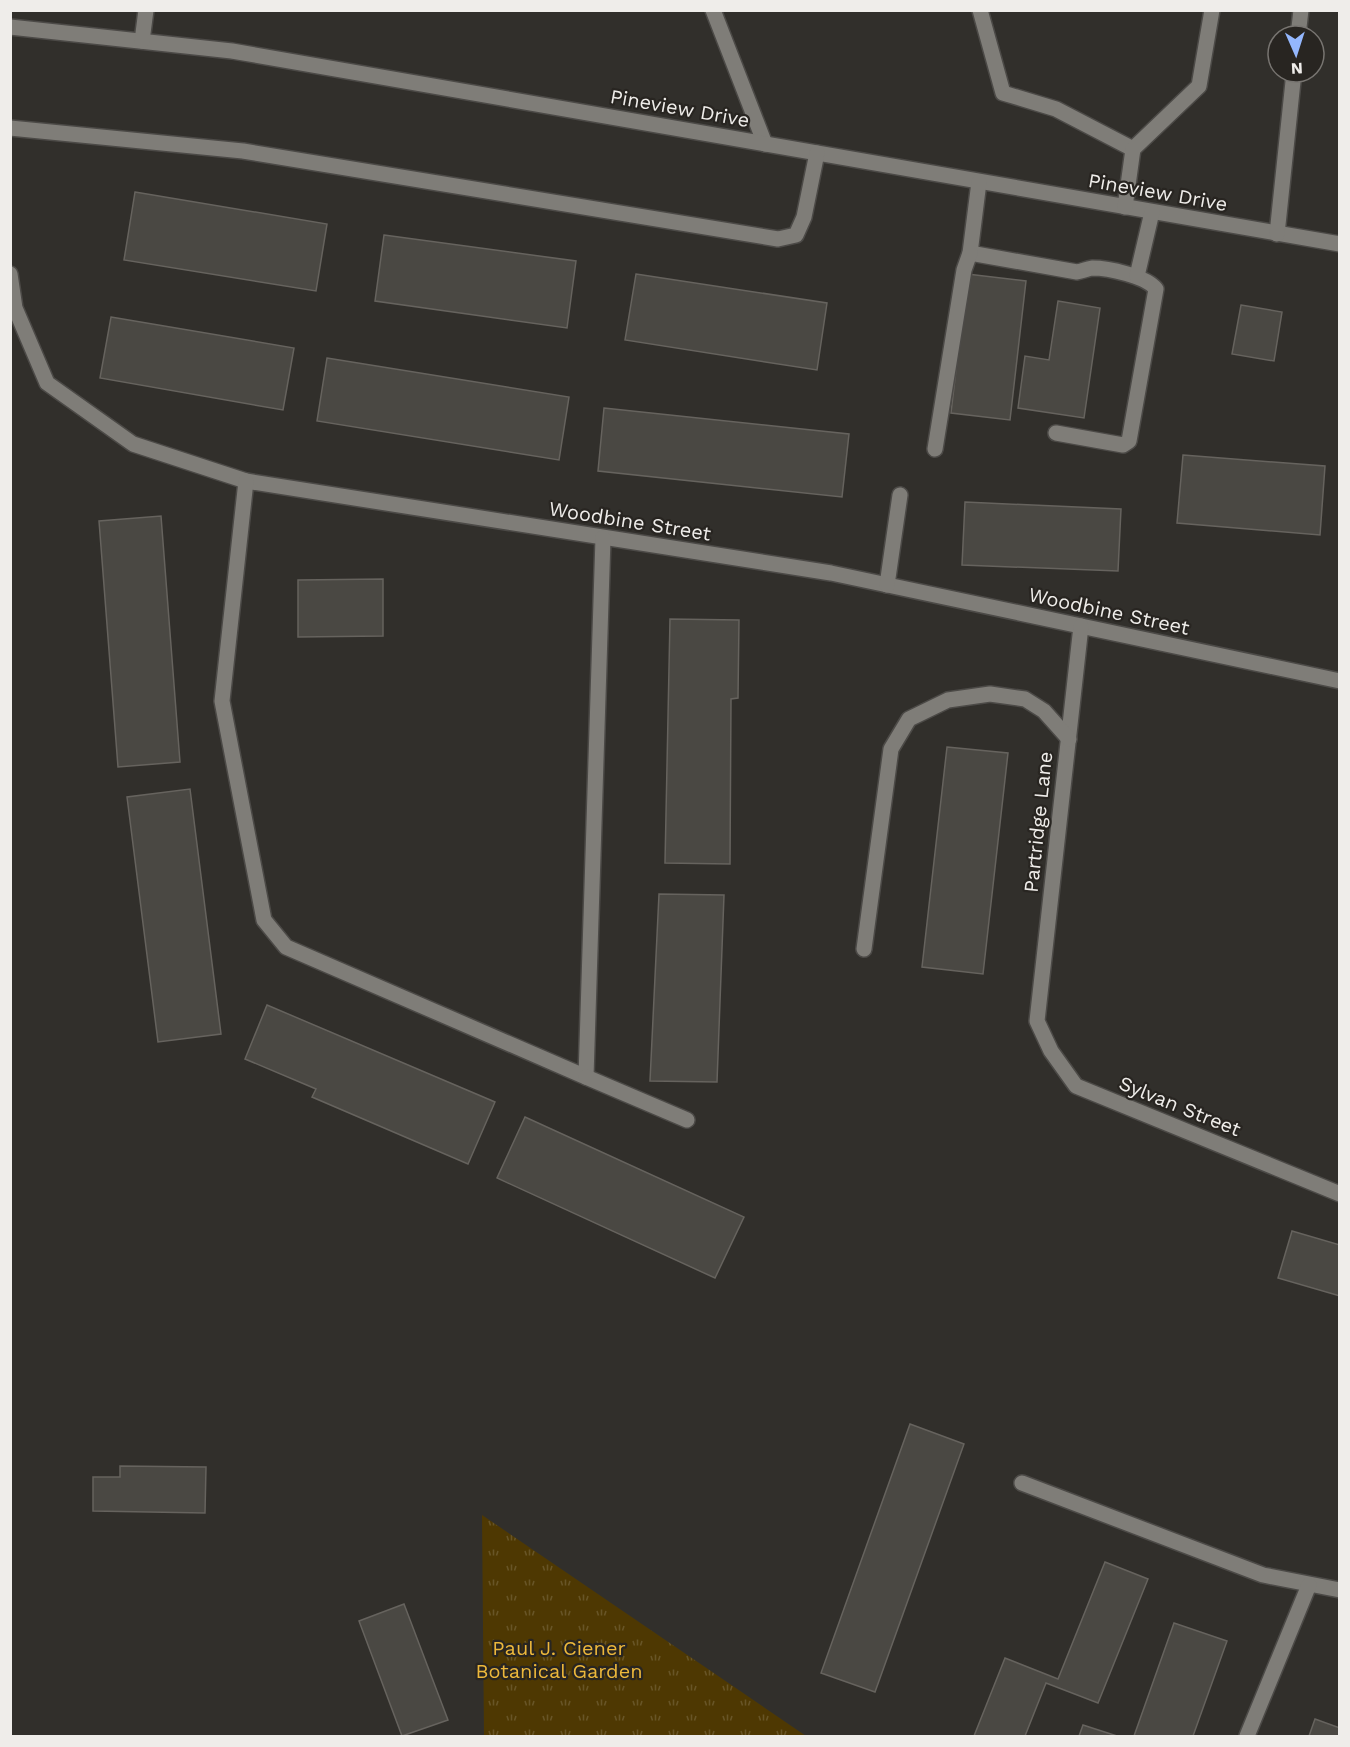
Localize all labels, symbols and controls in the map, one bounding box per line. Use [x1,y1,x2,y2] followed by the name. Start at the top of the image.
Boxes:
[1266,24,1326,84] north arrow
[1290,59,1303,78] text: N
[608,84,752,132] street label: Pineview Drive
[1086,168,1230,216] street label: Pineview Drive
[547,496,713,546] street label: Woodbine Street
[1026,582,1192,640] street label: Woodbine Street
[1019,750,1057,894] street label: Partridge Lane
[1116,1071,1245,1142] street label: Sylvan Street
[475,1636,643,1683] park label: Paul J. Ciener Botanical Garden

